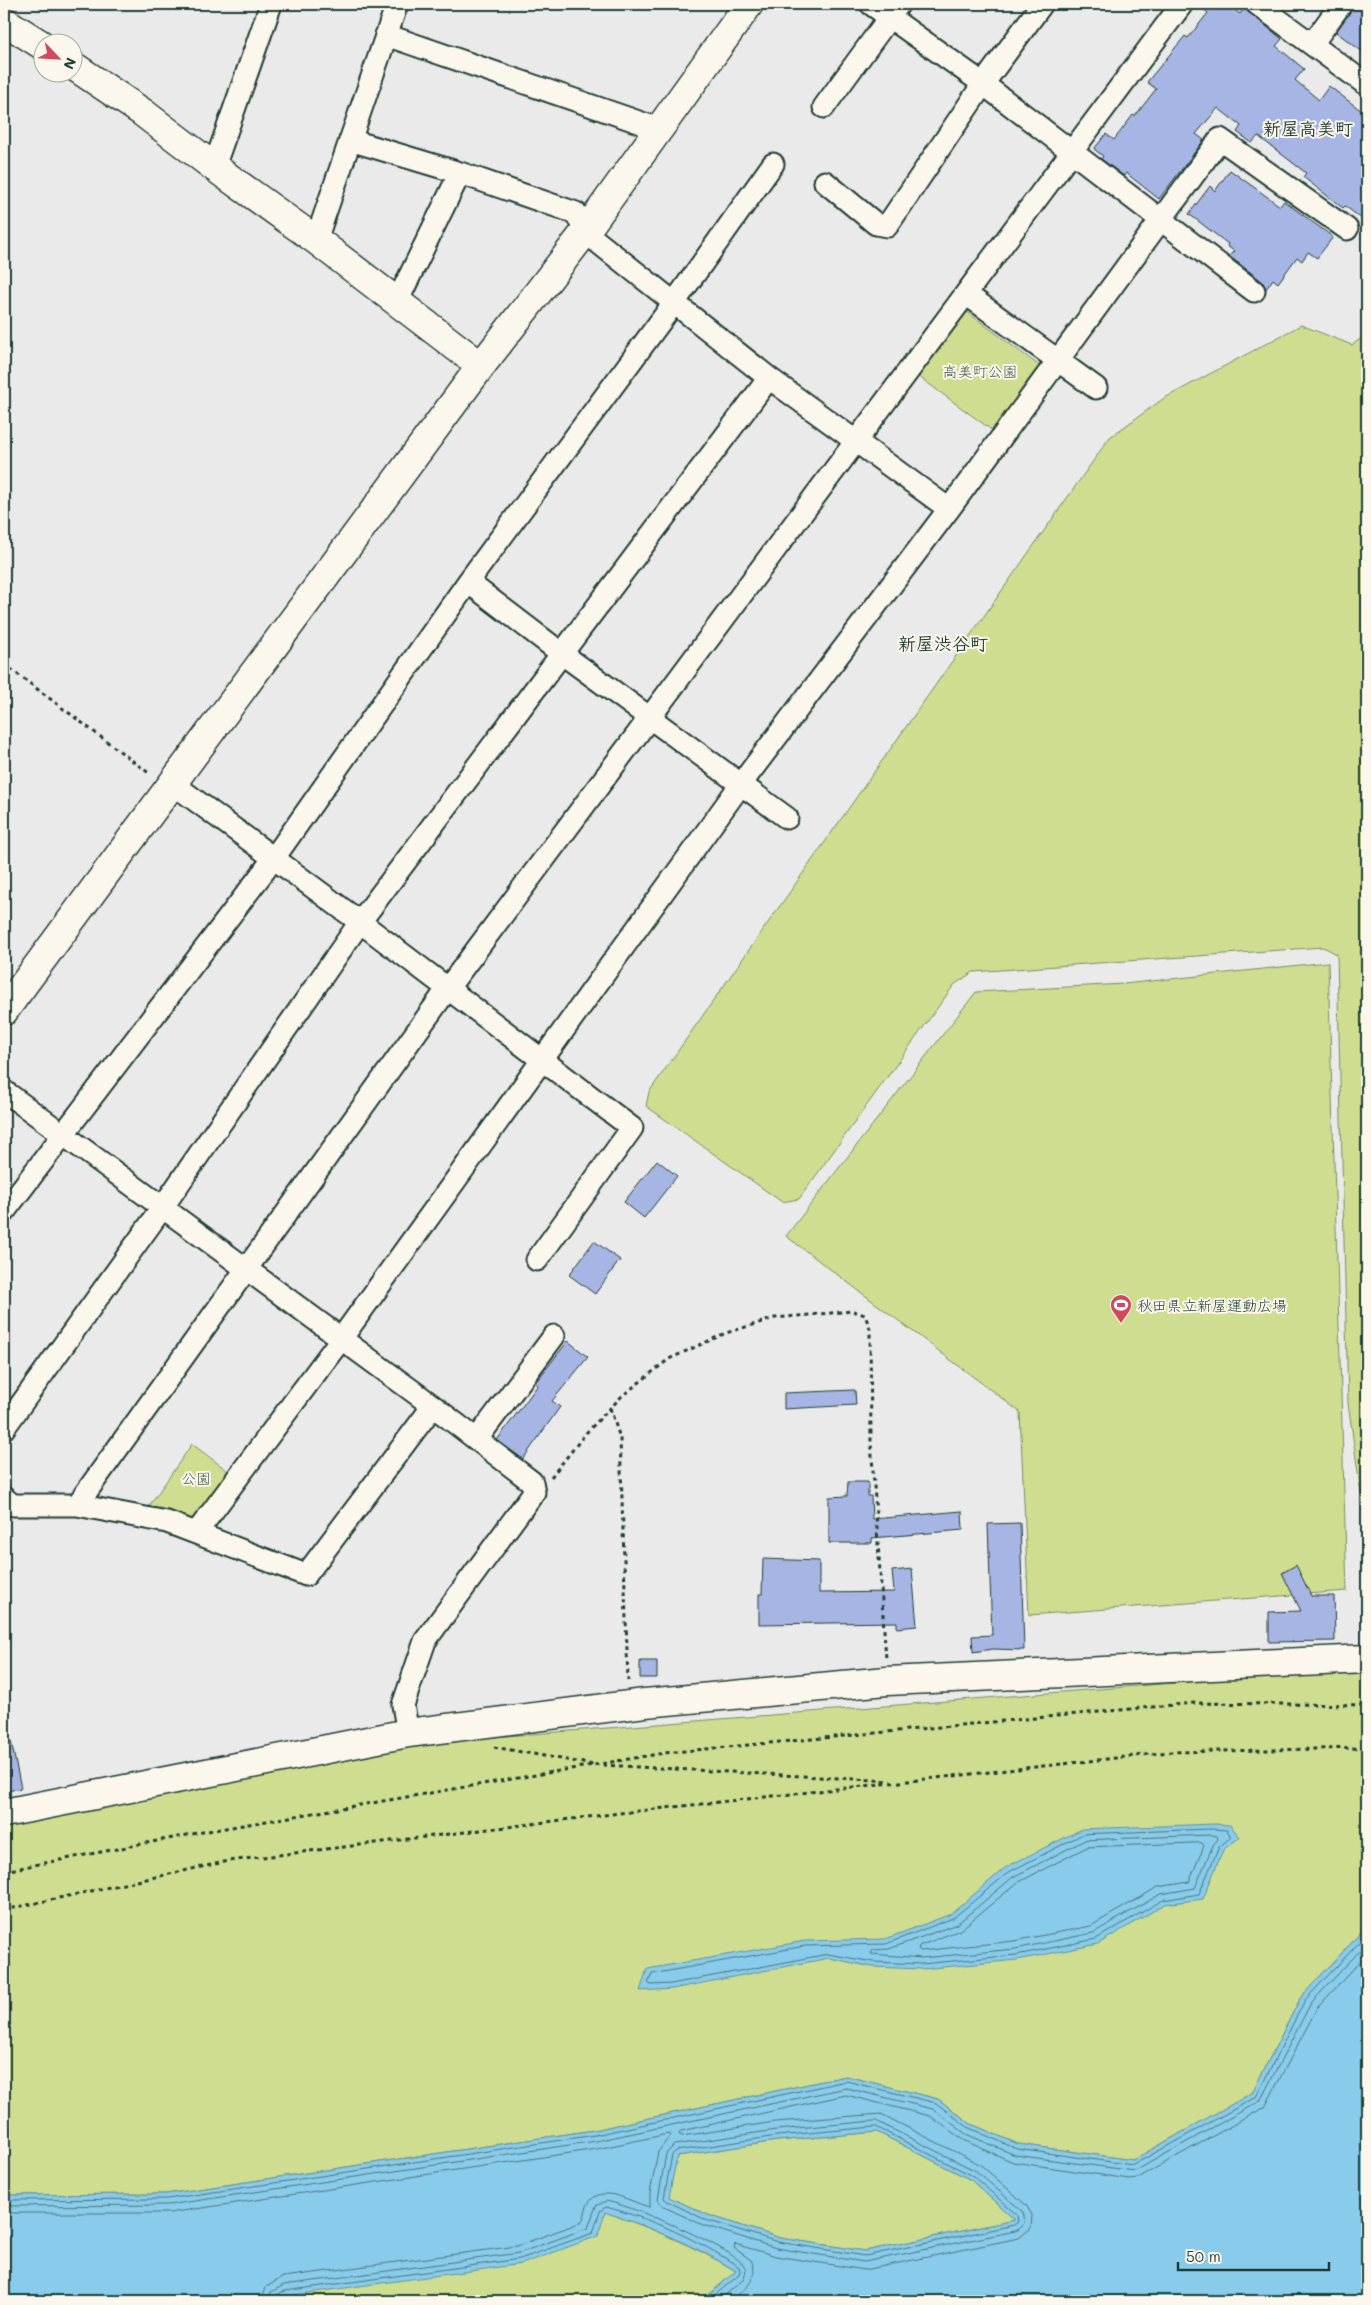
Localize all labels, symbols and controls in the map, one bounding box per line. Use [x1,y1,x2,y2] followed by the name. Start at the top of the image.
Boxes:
[32,32,82,82] north arrow
[59,55,81,73] text: N
[1263,116,1353,140] district label: 新屋高美町
[942,361,1018,381] park label: 高美町公園
[898,631,988,655] district label: 新屋渋谷町
[1109,1293,1133,1324] sports icon: 秋田県立新屋運動広場
[1137,1295,1287,1315] place label: 秋田県立新屋運動広場
[181,1468,211,1488] park label: 公園
[1178,2240,1330,2272] scale bar
[1186,2246,1221,2266] text: 50 m

